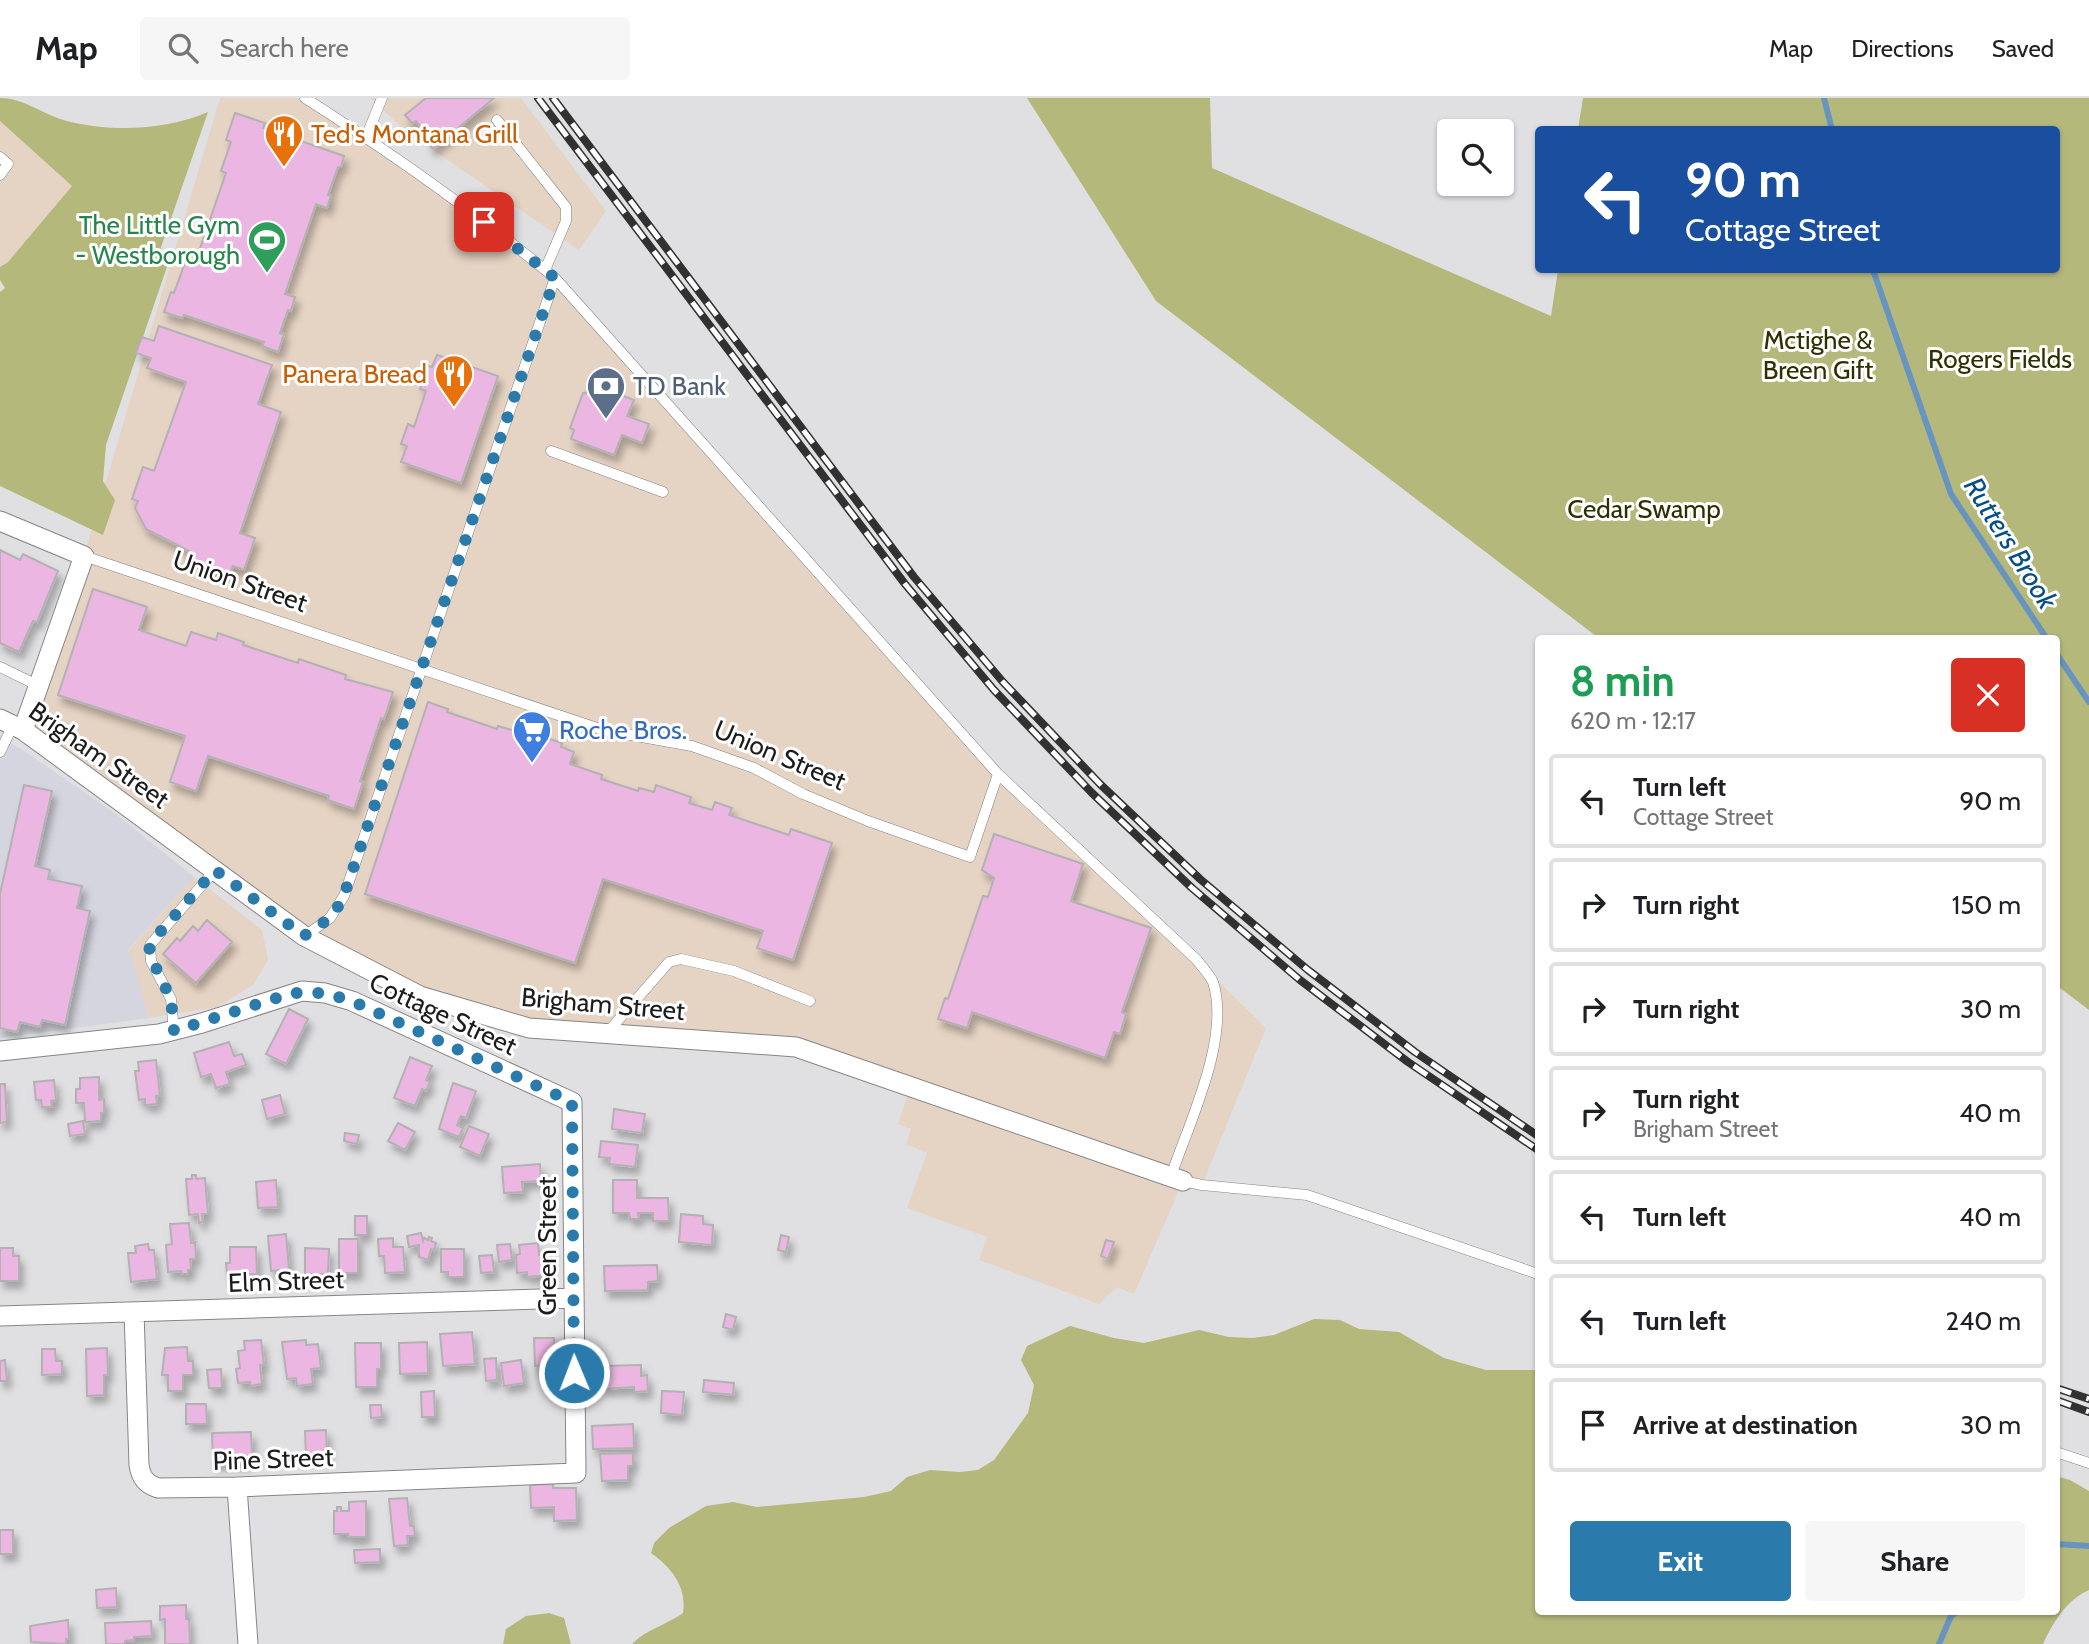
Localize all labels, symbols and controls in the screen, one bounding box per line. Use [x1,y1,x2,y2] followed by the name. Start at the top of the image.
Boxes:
[140,17,630,80] search box
[35,28,98,68] text: Map
[164,29,202,67] icon: search
[220,32,349,64] text: Search here
[1769,34,1813,63] text: Map
[1851,34,1954,63] text: Directions
[1992,34,2054,63] text: Saved
[263,113,305,168] restaurant icon: Ted's Montana Grill
[311,118,518,150] place label: Ted's Montana Grill
[1437,119,1514,196] map controls
[1437,119,1514,196] button: search
[1685,150,1801,209] text: 90 m
[1570,154,1661,245] icon: left
[454,192,514,252] pin
[465,203,503,241] icon: arrive
[75,209,240,271] place label: The Little Gym - Westborough
[1685,210,1880,249] text: Cottage Street
[246,219,288,274] sports icon: The Little Gym - Westborough
[1763,324,1873,386] park label: Mctighe & Breen Gift
[1928,343,2072,375] park label: Rogers Fields
[433,353,475,408] restaurant icon: Panera Bread
[282,358,427,390] place label: Panera Bread
[585,365,627,420] bank icon: TD Bank
[633,370,726,402] place label: TD Bank
[1957,471,2065,616] water label: Rutters Brook
[1567,493,1721,525] park label: Cedar Swamp
[169,543,312,619] street label: Union Street
[1570,655,1675,707] text: 8 min
[1951,658,2025,732] button: close
[23,695,176,815] street label: Brigham Street
[1570,707,1696,735] text: 620 m · 12:17
[511,709,553,764] supermarket icon: Roche Bros.
[709,713,851,797] street label: Union Street
[559,714,687,746] place label: Roche Bros.
[1633,771,1726,803] text: Turn left
[1574,782,1612,820] icon: left
[1959,785,2021,817] text: 90 m
[1633,803,1773,831] text: Cottage Street
[1574,886,1612,924] icon: right
[1633,889,1739,921] text: Turn right
[1952,889,2021,921] text: 150 m
[364,966,522,1062] street label: Cottage Street
[520,981,686,1027] street label: Brigham Street
[1574,990,1612,1028] icon: right
[1633,993,1739,1025] text: Turn right
[1960,993,2021,1025] text: 30 m
[1633,1083,1739,1115] text: Turn right
[1574,1094,1612,1132] icon: right
[1959,1097,2021,1129] text: 40 m
[1633,1115,1778,1143] text: Brigham Street
[531,1176,563,1316] street label: Green Street
[1574,1198,1612,1236] icon: left
[1633,1201,1726,1233] text: Turn left
[1959,1201,2021,1233] text: 40 m
[227,1263,345,1299] street label: Elm Street
[1574,1302,1612,1340] icon: left
[1633,1305,1726,1337] text: Turn left
[1946,1305,2021,1337] text: 240 m
[537,1336,611,1410] position arrow
[1574,1406,1612,1444] icon: arrive
[1633,1409,1858,1441] text: Arrive at destination
[1960,1409,2021,1441] text: 30 m
[212,1441,334,1477] street label: Pine Street
[1570,1521,1791,1601] button: Exit
[1805,1521,2025,1601] button: Share

